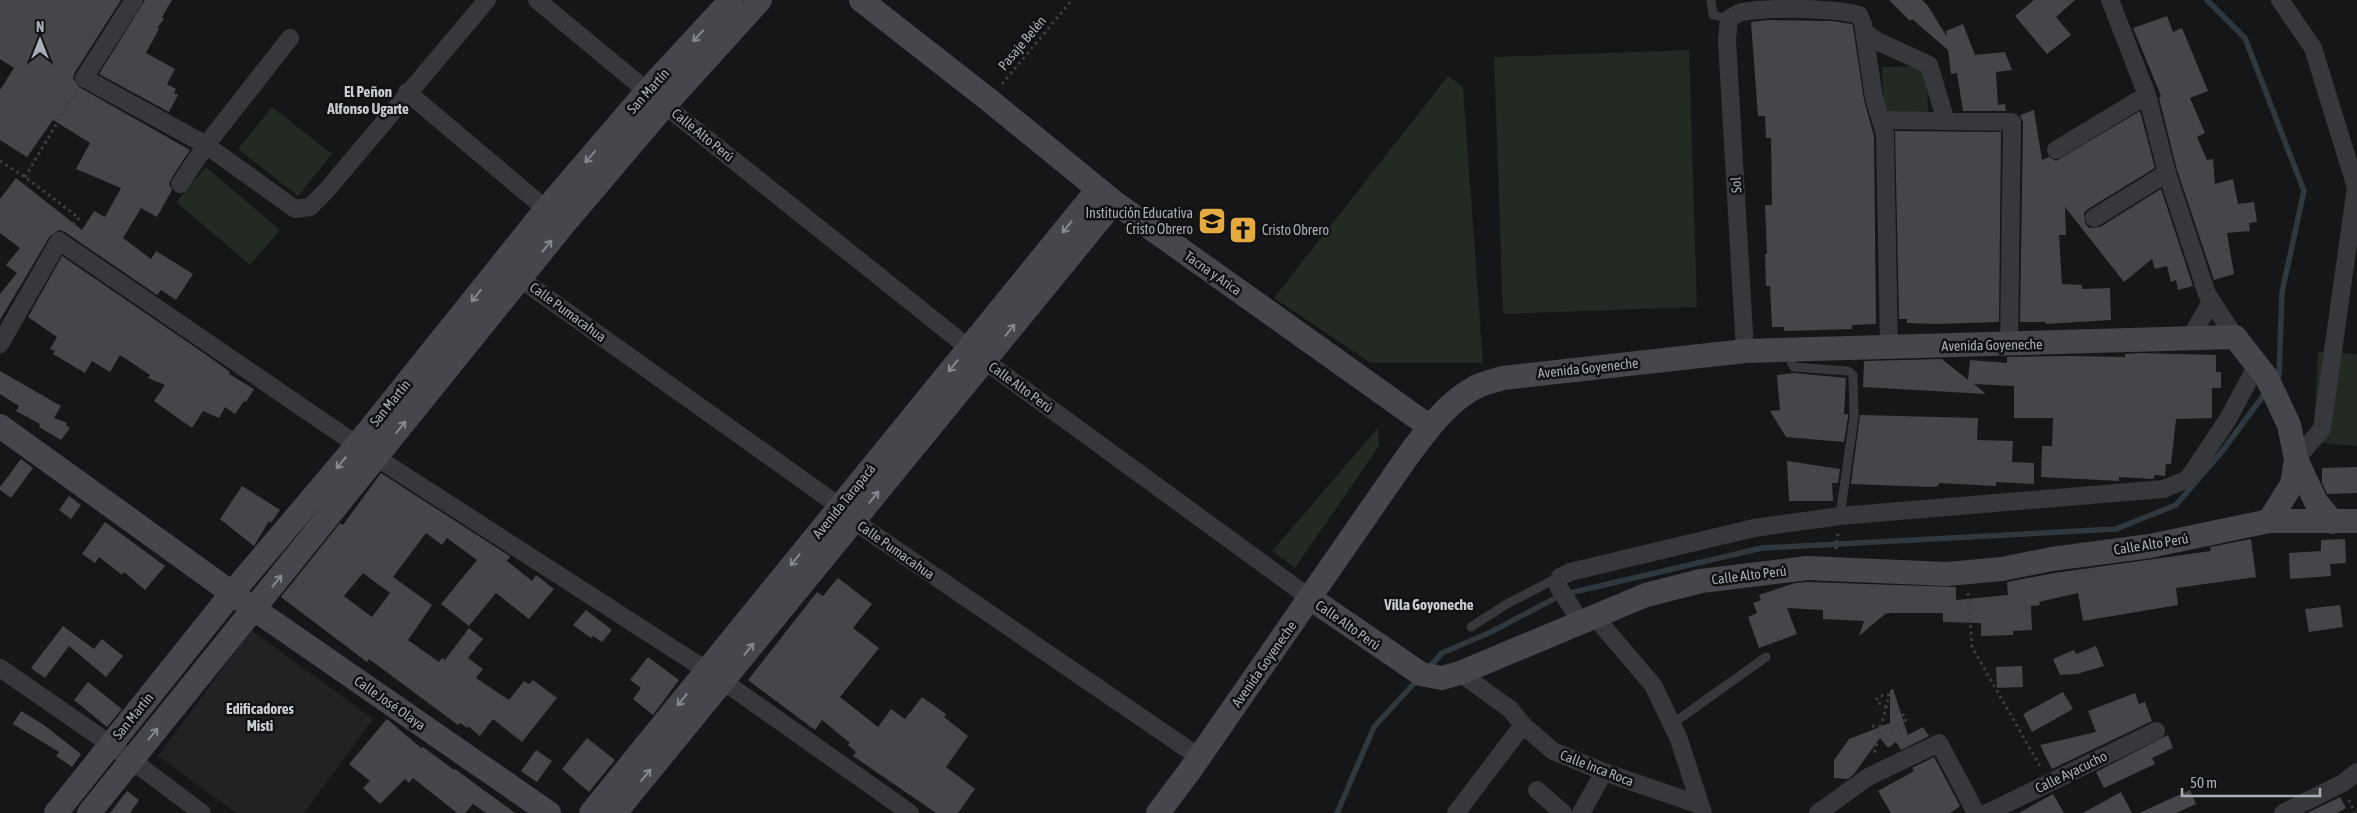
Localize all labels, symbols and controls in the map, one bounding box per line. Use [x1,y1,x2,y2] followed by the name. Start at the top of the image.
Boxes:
[995,13,1049,73] street label: Pasaje Belén
[15,15,65,65] north arrow
[36,19,44,35] text: N
[692,29,704,42] one-way arrow
[624,65,672,117] street label: San Martín
[326,83,409,117] district label: El Peñon Alfonso Ugarte
[669,105,737,165] street label: Calle Alto Perú
[585,151,596,164] one-way arrow
[1728,176,1744,193] street label: Sol
[1086,205,1193,237] place label: Institución Educativa Cristo Obrero
[1197,206,1227,236] school or university icon: Institución Educativa Cristo Obrero
[1228,215,1258,245] church icon: Cristo Obrero
[1061,220,1072,233] one-way arrow
[1262,222,1329,238] place label: Cristo Obrero
[541,240,552,253] one-way arrow
[1182,248,1244,298] street label: Tacna y Arica
[527,279,609,345] street label: Calle Pumacahua
[470,289,481,302] one-way arrow
[1005,324,1016,337] one-way arrow
[1941,336,2043,354] street label: Avenida Goyeneche
[1537,355,1639,381] street label: Avenida Goyeneche
[986,358,1056,416] street label: Calle Alto Perú
[948,360,959,373] one-way arrow
[366,377,414,429] street label: San Martín
[396,421,407,434] one-way arrow
[335,457,347,470] one-way arrow
[809,461,879,541] street label: Avenida Tarapacá
[869,491,880,504] one-way arrow
[854,518,938,582] street label: Calle Pumacahua
[2113,530,2189,558] street label: Calle Alto Perú
[790,553,801,566] one-way arrow
[1711,562,1787,588] street label: Calle Alto Perú
[271,575,282,588] one-way arrow
[1383,596,1474,613] district label: Villa Goyoneche
[1313,597,1383,653] street label: Calle Alto Perú
[1228,618,1300,710] street label: Avenida Goyeneche
[743,643,754,656] one-way arrow
[351,673,429,733] street label: Calle José Olaya
[109,690,157,742] street label: San Martín
[677,694,688,707] one-way arrow
[226,700,295,734] district label: Edificadores Misti
[147,728,158,741] one-way arrow
[1558,747,1636,789] street label: Calle Inca Roca
[2033,748,2109,796] street label: Calle Ayacucho
[2182,766,2320,798] scale bar
[641,769,652,782] one-way arrow
[2190,774,2217,791] text: 50 m

